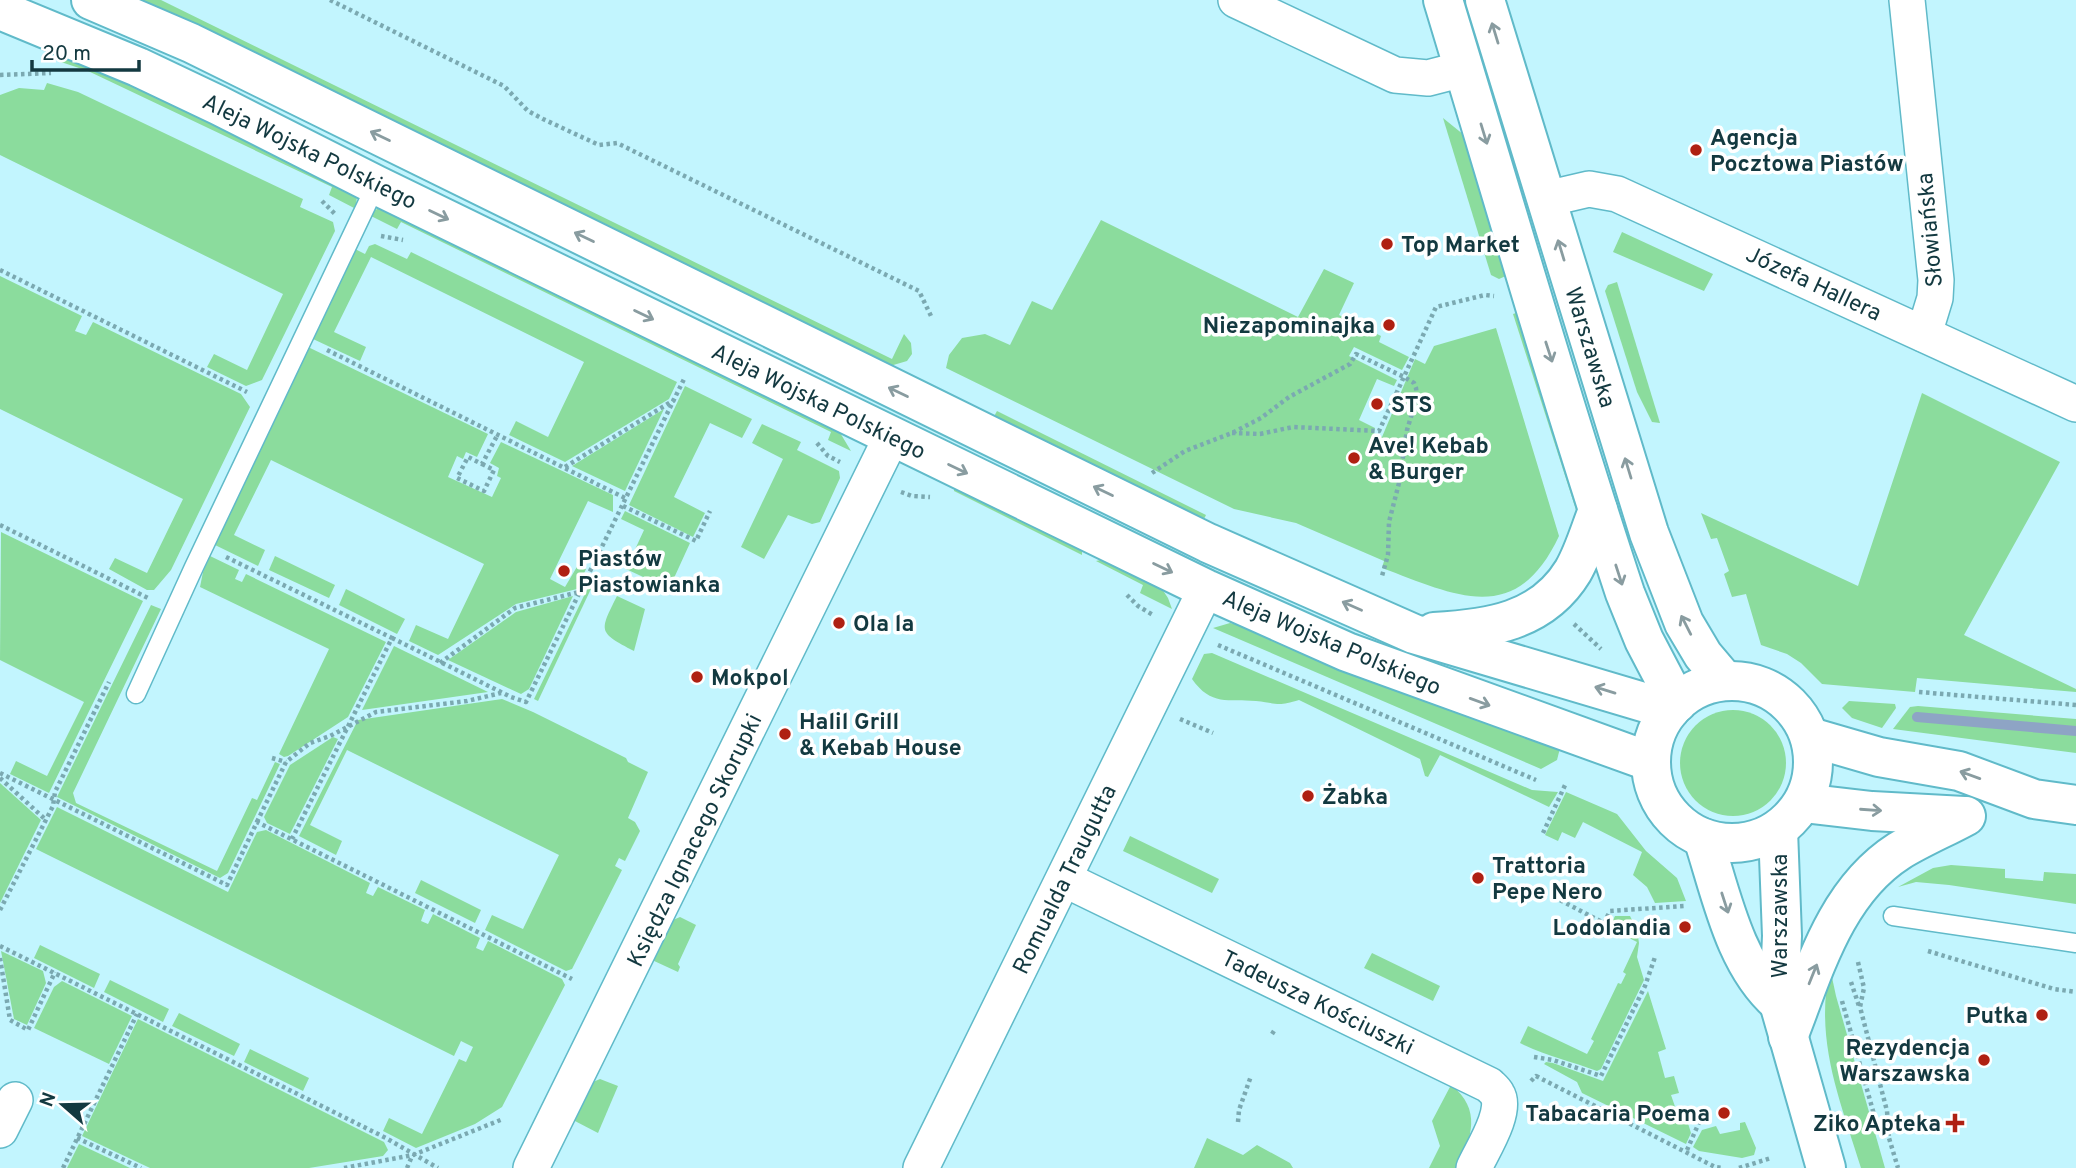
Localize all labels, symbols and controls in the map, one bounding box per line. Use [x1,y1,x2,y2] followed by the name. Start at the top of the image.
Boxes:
[1488,22,1501,44] one-way arrow
[32,28,138,72] scale bar
[42,41,91,68] text: 20 m
[197,89,421,218] street label: Aleja Wojska Polskiego
[1478,122,1491,144] one-way arrow
[1710,125,1904,180] place label: Agencja Pocztowa Piastów
[370,129,391,143] one-way arrow
[1688,142,1704,158] marker: Agencja Pocztowa Piastów
[1912,171,1951,288] street label: Słowiańska
[428,209,449,223] one-way arrow
[574,229,595,243] one-way arrow
[1401,232,1520,261] place label: Top Market
[1379,236,1395,252] marker: Top Market
[1554,240,1567,262] one-way arrow
[1740,241,1885,329] street label: Józefa Hallera
[1557,284,1621,412] street label: Warszawska
[633,308,654,322] one-way arrow
[1203,313,1375,342] place label: Niezapominajka
[1381,317,1397,333] marker: Niezapominajka
[706,339,930,468] street label: Aleja Wojska Polskiego
[1544,340,1556,362] one-way arrow
[888,384,909,398] one-way arrow
[1391,392,1432,421] place label: STS
[1369,396,1385,412] marker: STS
[1368,433,1489,488] place label: Ave! Kebab & Burger
[1346,450,1362,466] marker: Ave! Kebab & Burger
[1621,457,1634,479] one-way arrow
[947,462,968,476] one-way arrow
[1093,484,1114,498] one-way arrow
[578,546,720,601] place label: Piastów Piastowianka
[1152,562,1173,575] one-way arrow
[556,563,572,579] marker: Piastów Piastowianka
[1614,563,1626,585] one-way arrow
[1217,585,1445,704] street label: Aleja Wojska Polskiego
[1341,599,1363,612] one-way arrow
[853,611,914,640] place label: Ola la
[831,615,847,631] marker: Ola la
[1679,616,1693,636] one-way arrow
[711,665,789,694] place label: Mokpol
[689,669,705,685] marker: Mokpol
[1594,683,1616,696] one-way arrow
[1469,696,1491,709] one-way arrow
[799,709,962,764] place label: Halil Grill & Kebab House
[622,710,770,972] street label: Księdza Ignacego Skorupki
[777,726,793,742] marker: Halil Grill & Kebab House
[1960,768,1982,780] one-way arrow
[1008,781,1125,980] street label: Romualda Traugutta
[1322,783,1388,813] place label: Żabka
[1300,788,1316,804] marker: Żabka
[1859,804,1881,817] one-way arrow
[1492,853,1603,908] place label: Trattoria Pepe Nero
[1767,854,1796,978] street label: Warszawska
[1470,870,1486,886] marker: Trattoria Pepe Nero
[1719,891,1732,913] one-way arrow
[1553,915,1671,944] place label: Lodolandia
[1677,919,1693,935] marker: Lodolandia
[1216,945,1418,1063] street label: Tadeusza Kościuszki
[1808,963,1821,985] one-way arrow
[1966,1003,2028,1032] place label: Putka
[2034,1007,2050,1023] marker: Putka
[1839,1035,1970,1090] place label: Rezydencja Warszawska
[1976,1052,1992,1068] marker: Rezydencja Warszawska
[28,1070,98,1140] north arrow
[35,1089,63,1110] text: N
[1525,1101,1710,1130] place label: Tabacaria Poema
[1716,1105,1732,1121] marker: Tabacaria Poema
[1813,1111,1941,1140] place label: Ziko Apteka
[1947,1115,1963,1131] marker: Ziko Apteka

